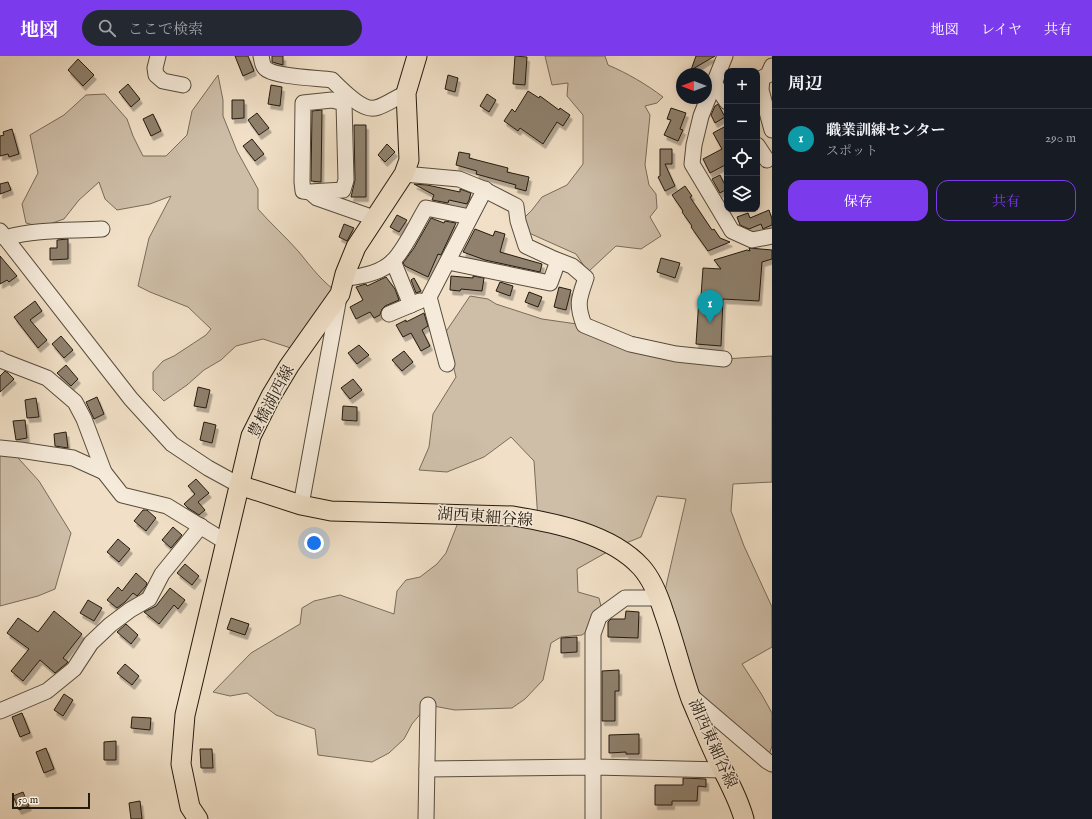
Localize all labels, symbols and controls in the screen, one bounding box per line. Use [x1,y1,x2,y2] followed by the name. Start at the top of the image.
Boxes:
[82,10,362,46] search box
[96,17,118,39] icon: search
[20,19,58,43] text: 地図
[128,20,203,39] text: ここで検索
[931,21,959,39] text: 地図
[981,21,1022,39] text: レイヤ
[1044,21,1072,39] text: 共有
[676,68,712,104] north arrow
[724,68,760,212] map controls
[724,68,760,104] button: +
[788,74,822,95] text: 周辺
[724,104,760,140] button: −
[826,121,945,140] text: 職業訓練センター
[799,130,803,147] text: 1
[1045,130,1076,147] text: 290 m
[724,140,760,176] button: locate
[826,143,878,160] text: スポット
[724,176,760,212] button: layers
[788,180,928,221] button: 保存
[936,180,1076,221] button: 共有
[697,290,723,323] pin: 1
[244,362,300,442] street label: 豊橋湖西線
[436,505,534,531] street label: 湖西東細谷線
[304,533,324,553] your location
[683,696,741,792] street label: 湖西東細谷線
[12,791,90,810] scale bar
[18,793,38,807] text: 50 m

